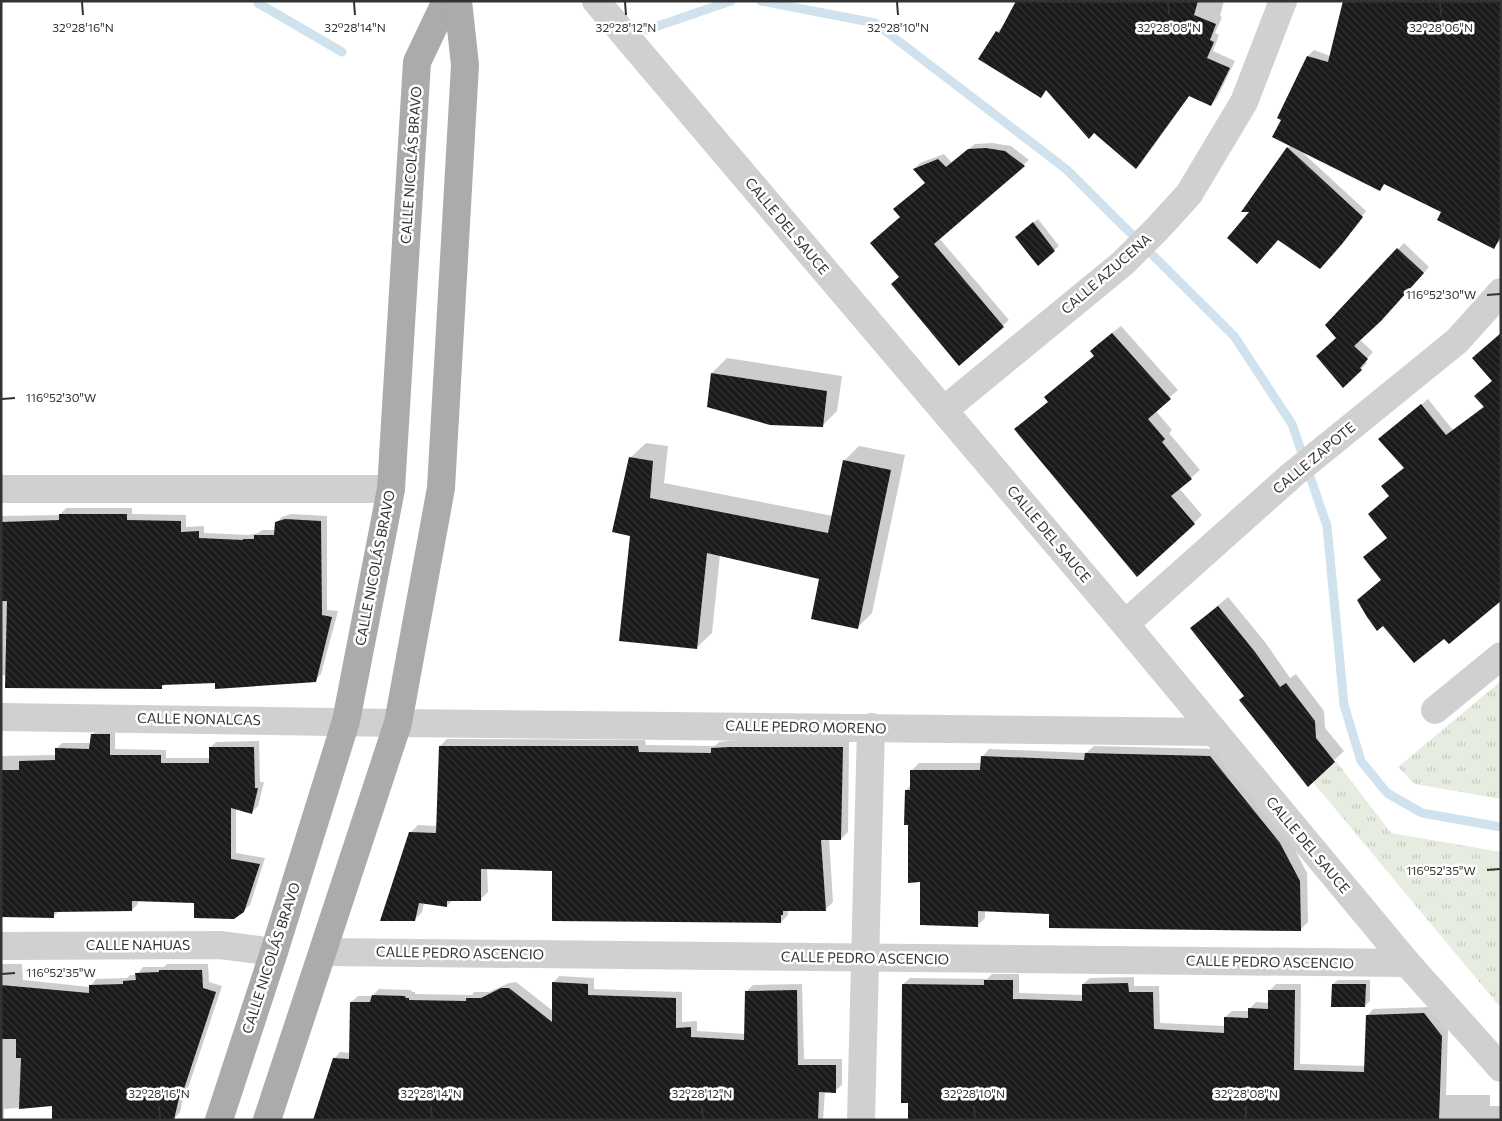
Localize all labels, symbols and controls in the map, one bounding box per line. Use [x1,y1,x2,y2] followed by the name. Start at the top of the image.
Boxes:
[52,20,114,34] text: 32°28'16"N
[324,20,386,34] text: 32°28'14"N
[596,20,656,34] text: 32°28'12"N
[867,20,929,34] text: 32°28'10"N
[1137,20,1201,34] text: 32°28'08"N
[1409,20,1473,34] text: 32°28'06"N
[397,85,424,244] street label: CALLE NICOLÁS BRAVO
[742,174,833,278] street label: CALLE DEL SAUCE
[1057,230,1154,317] street label: CALLE AZUCENA
[1406,287,1476,301] text: 116°52'30"W
[26,390,96,404] text: 116°52'30"W
[1269,418,1358,497] street label: CALLE ZAPOTE
[1004,482,1095,586] street label: CALLE DEL SAUCE
[351,489,398,647] street label: CALLE NICOLÁS BRAVO
[137,709,261,728] street label: CALLE NONALCAS
[725,717,887,736] street label: CALLE PEDRO MORENO
[1263,793,1354,897] street label: CALLE DEL SAUCE
[1406,863,1476,877] text: 116°52'35"W
[238,880,303,1036] street label: CALLE NICOLÁS BRAVO
[86,936,190,953] street label: CALLE NAHUAS
[376,943,544,962] street label: CALLE PEDRO ASCENCIO
[781,948,949,967] street label: CALLE PEDRO ASCENCIO
[1186,952,1354,971] street label: CALLE PEDRO ASCENCIO
[26,965,96,979] text: 116°52'35"W
[128,1086,190,1100] text: 32°28'16"N
[400,1086,462,1100] text: 32°28'14"N
[672,1086,732,1100] text: 32°28'12"N
[943,1086,1005,1100] text: 32°28'10"N
[1214,1086,1278,1100] text: 32°28'08"N

